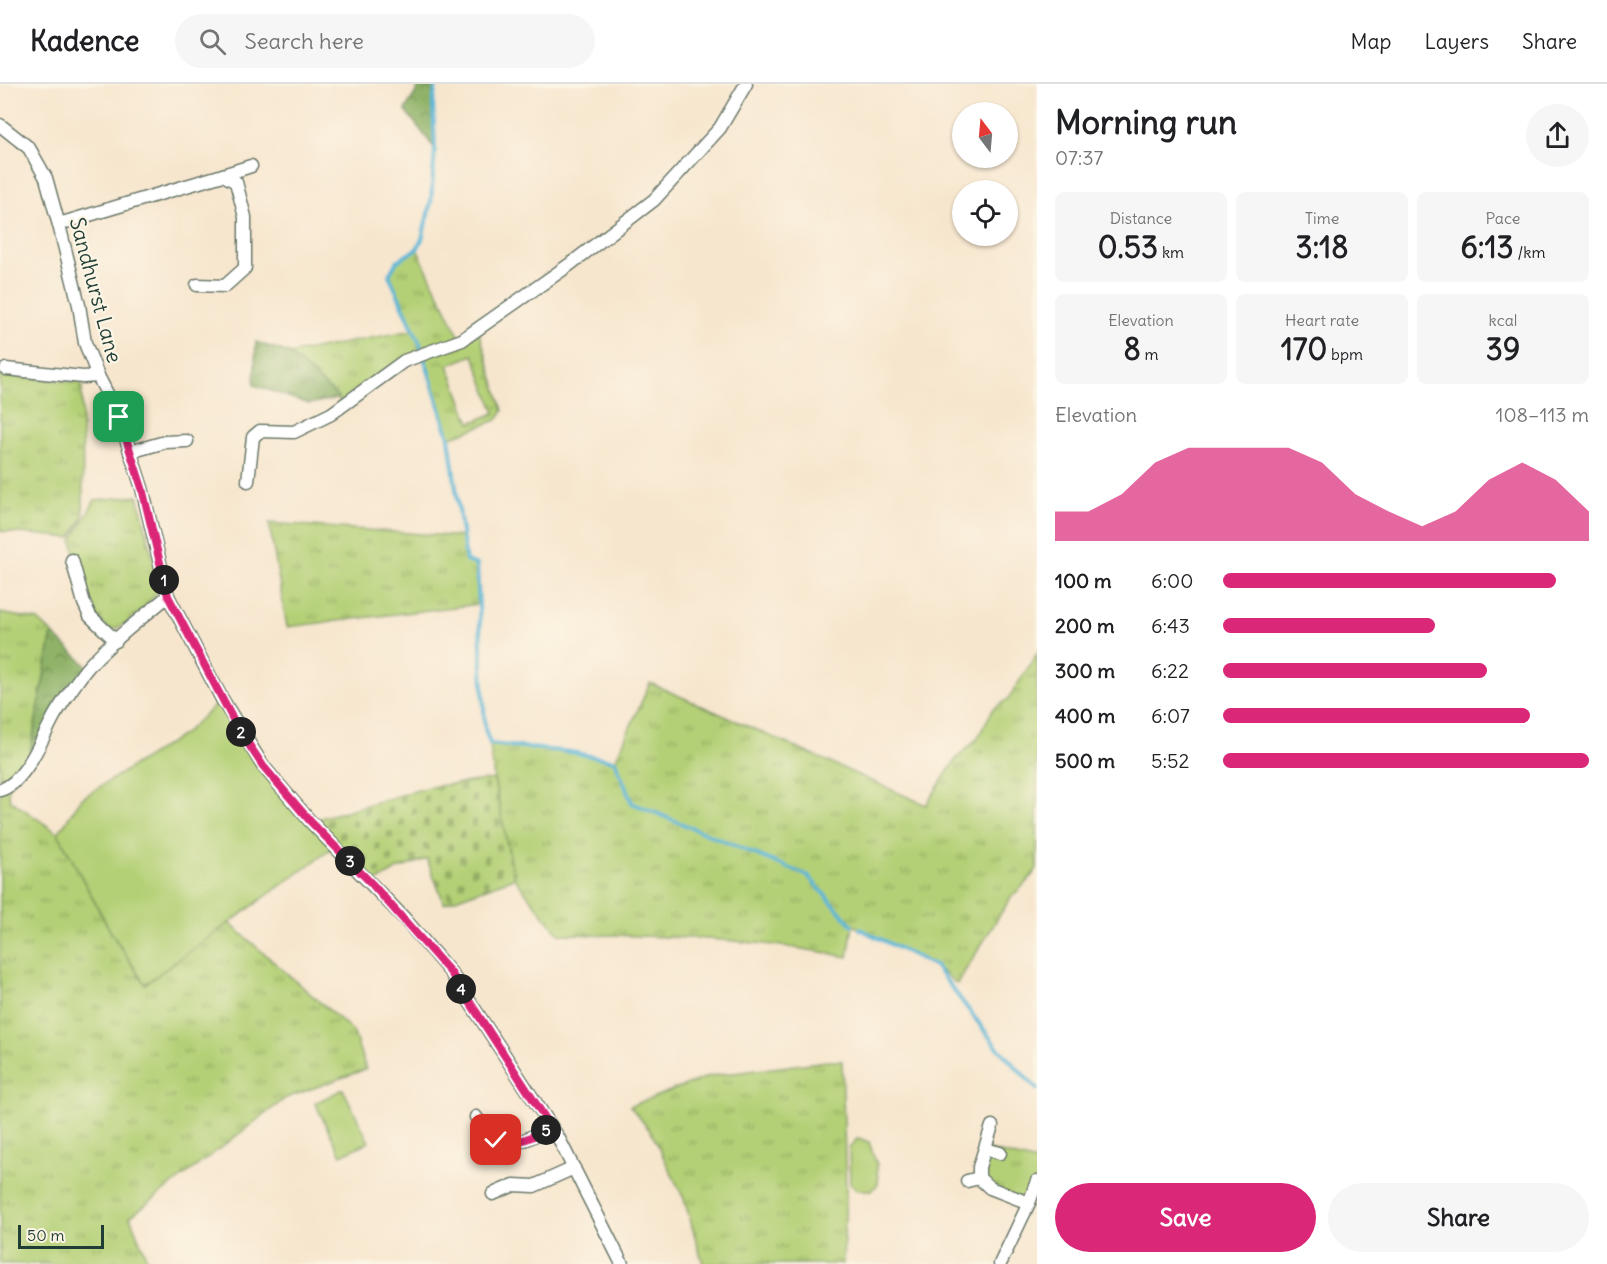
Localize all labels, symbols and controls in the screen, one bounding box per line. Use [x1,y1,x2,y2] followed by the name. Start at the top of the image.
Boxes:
[175,14,595,68] search box
[30,23,139,59] text: Kadence
[196,25,229,58] icon: search
[244,27,364,55] text: Search here
[1351,28,1391,55] text: Map
[1424,28,1489,55] text: Layers
[1522,28,1577,55] text: Share
[1055,101,1237,143] text: Morning run
[952,102,1018,168] north arrow
[952,102,1018,246] map controls
[1526,104,1589,167] button: share
[1055,145,1103,170] text: 07:37
[952,180,1018,246] button: locate
[1110,208,1172,228] text: Distance
[1305,208,1339,228] text: Time
[1486,208,1520,228] text: Pace
[64,214,128,366] street label: Sandhurst Lane
[1098,228,1158,266] text: 0.53
[1295,228,1349,266] text: 3:18
[1461,228,1514,266] text: 6:13
[1158,242,1184,262] text: km
[1514,242,1545,262] text: /km
[1108,310,1174,330] text: Elevation
[1285,310,1359,330] text: Heart rate
[1489,310,1517,330] text: kcal
[1123,330,1141,368] text: 8
[1281,330,1327,368] text: 170
[1486,330,1520,368] text: 39
[1141,344,1159,364] text: m
[1327,344,1363,364] text: bpm
[93,391,144,442] pin
[102,400,135,433] icon: arrive
[1055,402,1137,427] text: Elevation
[1495,402,1589,427] text: 108–113 m
[149,565,179,595] pin: 1
[1055,568,1112,593] text: 100 m
[1151,568,1193,593] text: 6:00
[161,570,167,590] text: 1
[1055,613,1115,638] text: 200 m
[1151,613,1190,638] text: 6:43
[1055,658,1115,683] text: 300 m
[1151,658,1189,683] text: 6:22
[1055,703,1115,728] text: 400 m
[1151,703,1190,728] text: 6:07
[226,717,256,747] pin: 2
[237,722,245,742] text: 2
[1055,748,1115,773] text: 500 m
[1151,748,1189,773] text: 5:52
[335,846,365,876] pin: 3
[345,851,355,871] text: 3
[446,974,476,1004] pin: 4
[456,979,466,999] text: 4
[470,1114,521,1165] pin
[531,1115,561,1145] pin: 5
[541,1120,551,1140] text: 5
[479,1123,512,1156] icon: check
[1055,1183,1316,1252] button: Save
[1328,1183,1589,1252] button: Share
[18,1222,104,1250] scale bar
[27,1225,65,1245] text: 50 m

